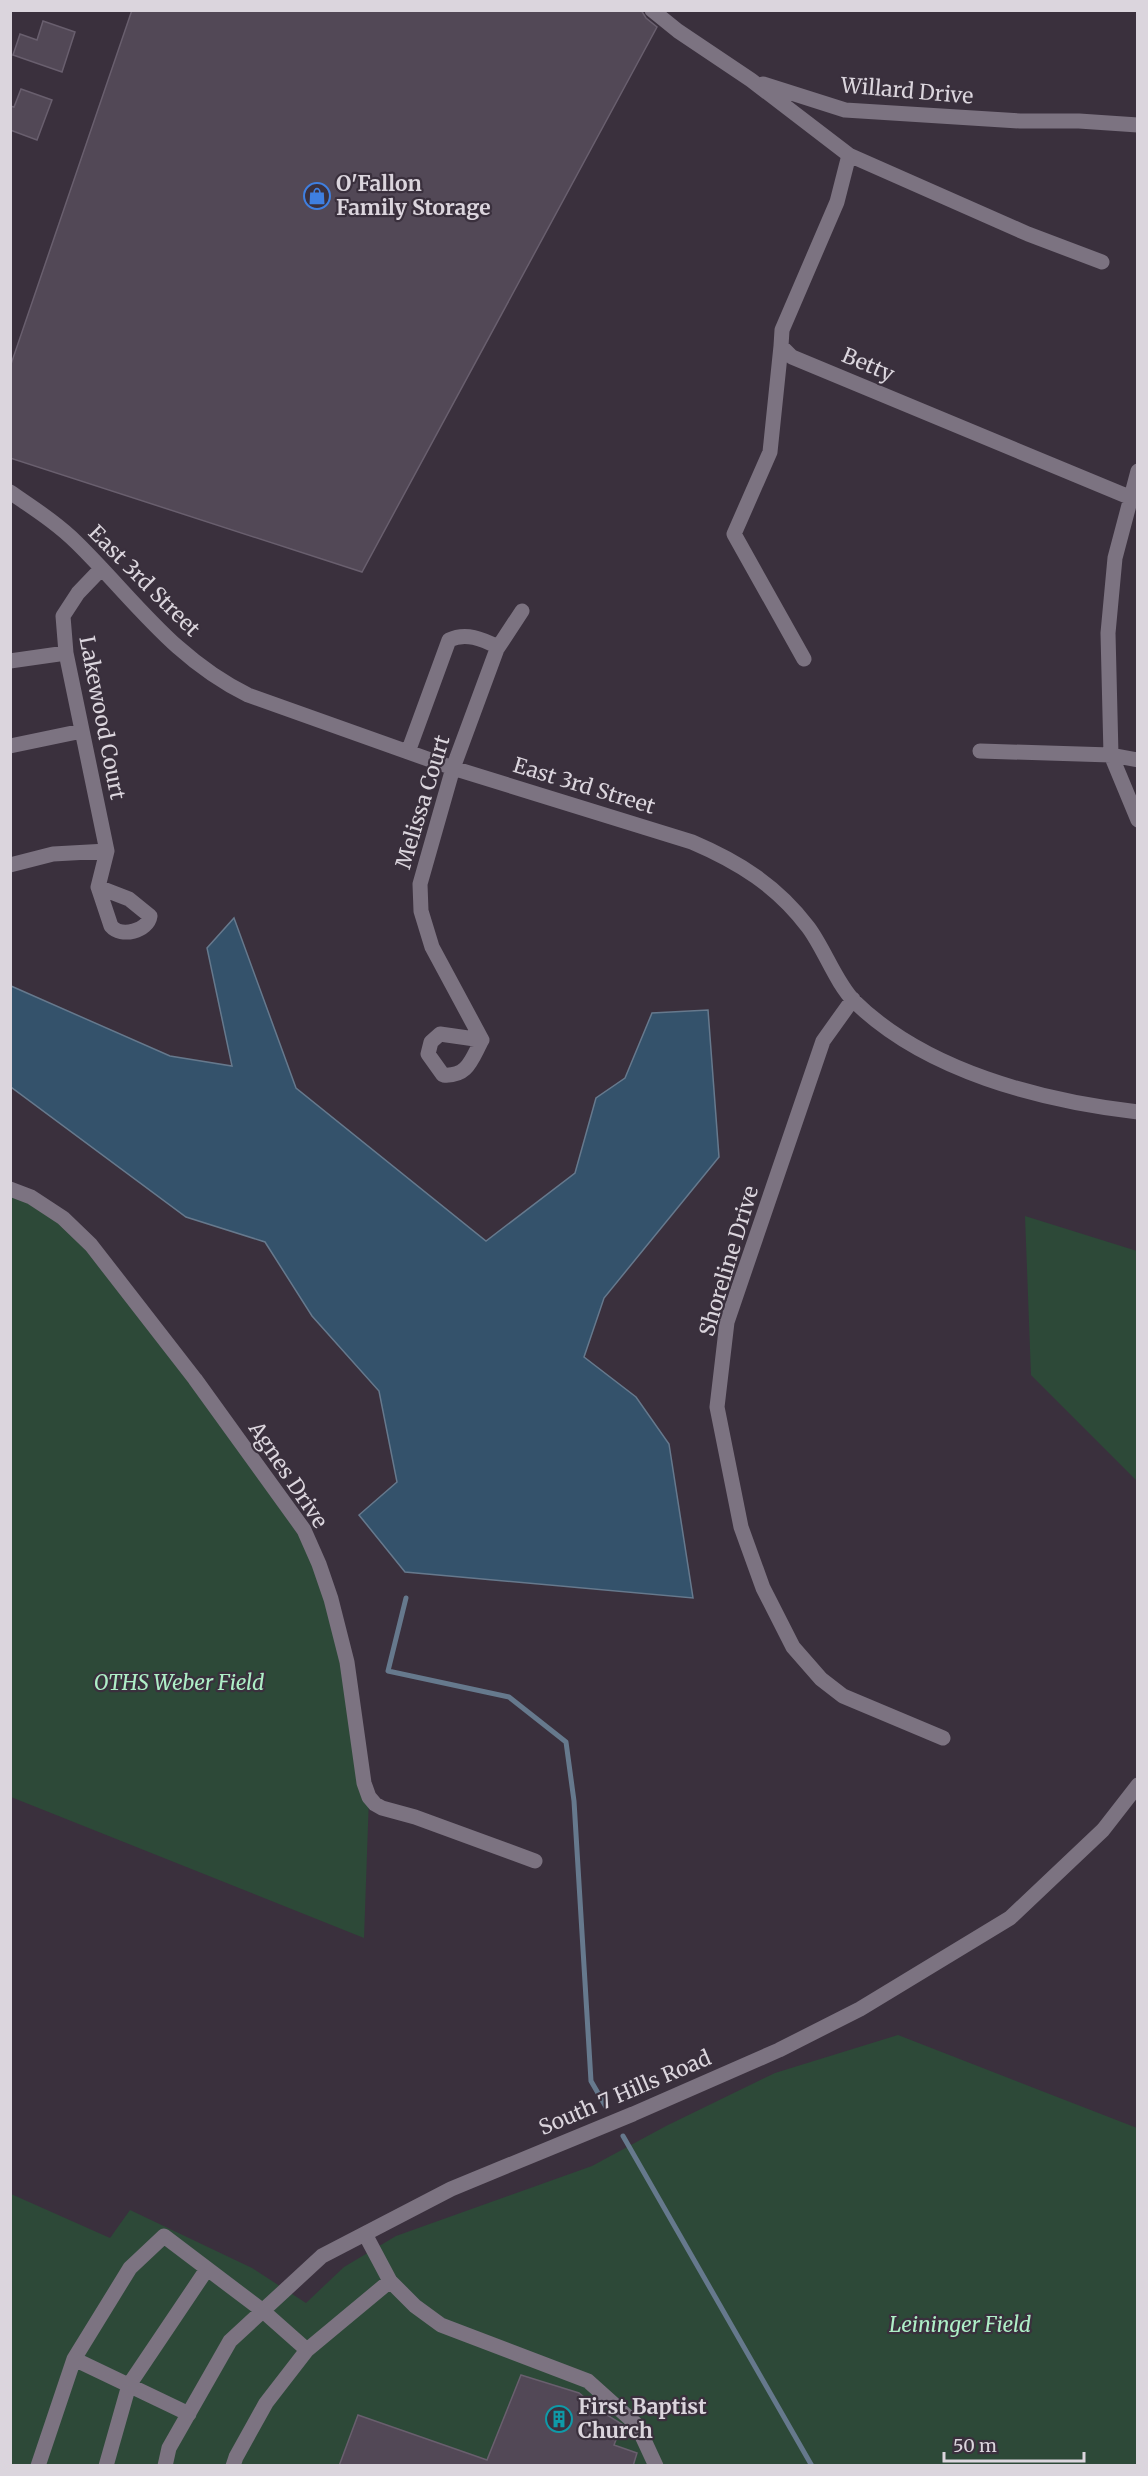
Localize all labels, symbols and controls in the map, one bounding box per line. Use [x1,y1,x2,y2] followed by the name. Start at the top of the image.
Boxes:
[839,71,974,110] street label: Willard Drive
[336,170,491,221] place label: O'Fallon Family Storage
[302,181,332,211] shop icon: O'Fallon Family Storage
[838,341,899,388] street label: Betty
[83,519,206,642] street label: East 3rd Street
[73,634,132,802] street label: Lakewood Court
[389,732,456,872] street label: Melissa Court
[510,751,658,820] street label: East 3rd Street
[693,1182,764,1339] street label: Shoreline Drive
[242,1416,334,1533] street label: Agnes Drive
[94,1669,264,1696] park label: OTHS Weber Field
[535,2044,715,2141] street label: South 7 Hills Road
[889,2311,1031,2338] park label: Leininger Field
[578,2393,707,2444] place label: First Baptist Church
[544,2404,574,2434] building icon: First Baptist Church
[944,2425,1084,2463] scale bar
[953,2434,997,2457] text: 50 m

